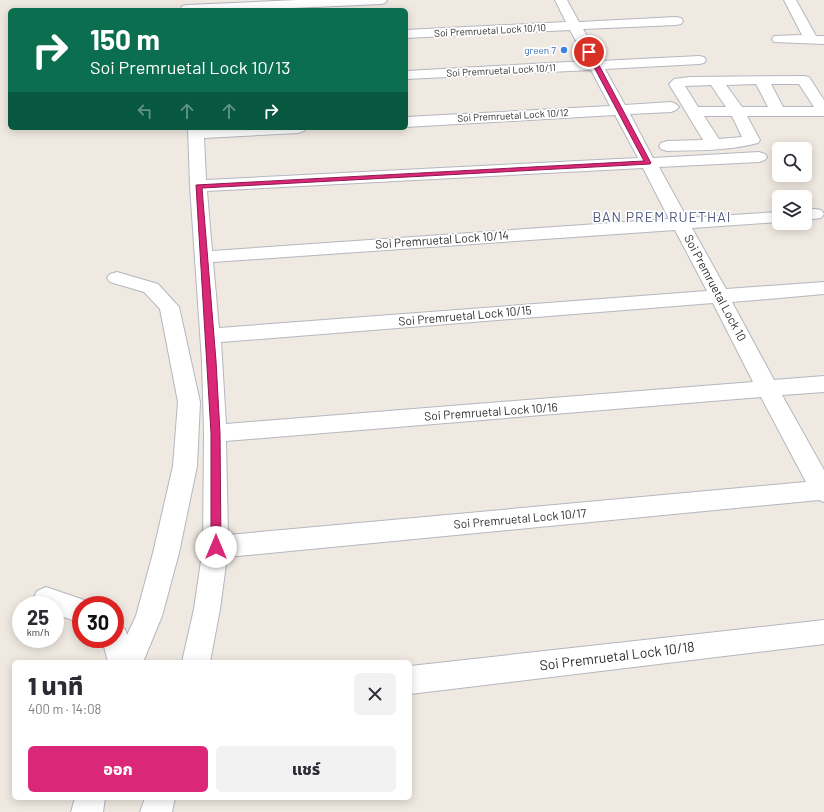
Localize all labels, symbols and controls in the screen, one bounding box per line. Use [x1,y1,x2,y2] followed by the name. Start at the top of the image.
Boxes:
[434,21,546,39] street label: Soi Premruetal Lock 10/10
[90,22,160,56] text: 150 m
[24,24,76,76] icon: right
[572,35,606,69] pin
[578,41,600,63] icon: arrive
[524,44,556,56] place label: green 7
[559,45,569,55] marker: green 7
[90,56,291,78] text: Soi Premruetal Lock 10/13
[446,61,556,79] street label: Soi Premruetal Lock 10/11
[134,100,156,122] icon: left
[176,100,198,122] icon: ahead
[218,100,240,122] icon: ahead
[260,100,282,122] icon: right
[457,106,569,124] street label: Soi Premruetal Lock 10/12
[772,142,812,230] map controls
[772,142,812,182] button: search
[772,190,812,230] button: layers
[593,208,731,225] district label: BAN PREM RUETHAI
[375,227,509,251] street label: Soi Premruetal Lock 10/14
[682,232,750,343] street label: Soi Premruetal Lock 10
[398,302,532,328] street label: Soi Premruetal Lock 10/15
[424,399,558,423] street label: Soi Premruetal Lock 10/16
[453,505,587,531] street label: Soi Premruetal Lock 10/17
[195,526,237,568] position arrow
[72,596,124,648] speed limit sign: 30
[27,605,49,629] text: 25
[27,626,49,638] text: km/h
[538,638,695,673] street label: Soi Premruetal Lock 10/18
[28,671,83,700] text: 1 นาที
[354,673,396,715] button: close
[28,701,101,717] text: 400 m · 14:08
[28,746,208,792] button: ออก
[216,746,396,792] button: แชร์

